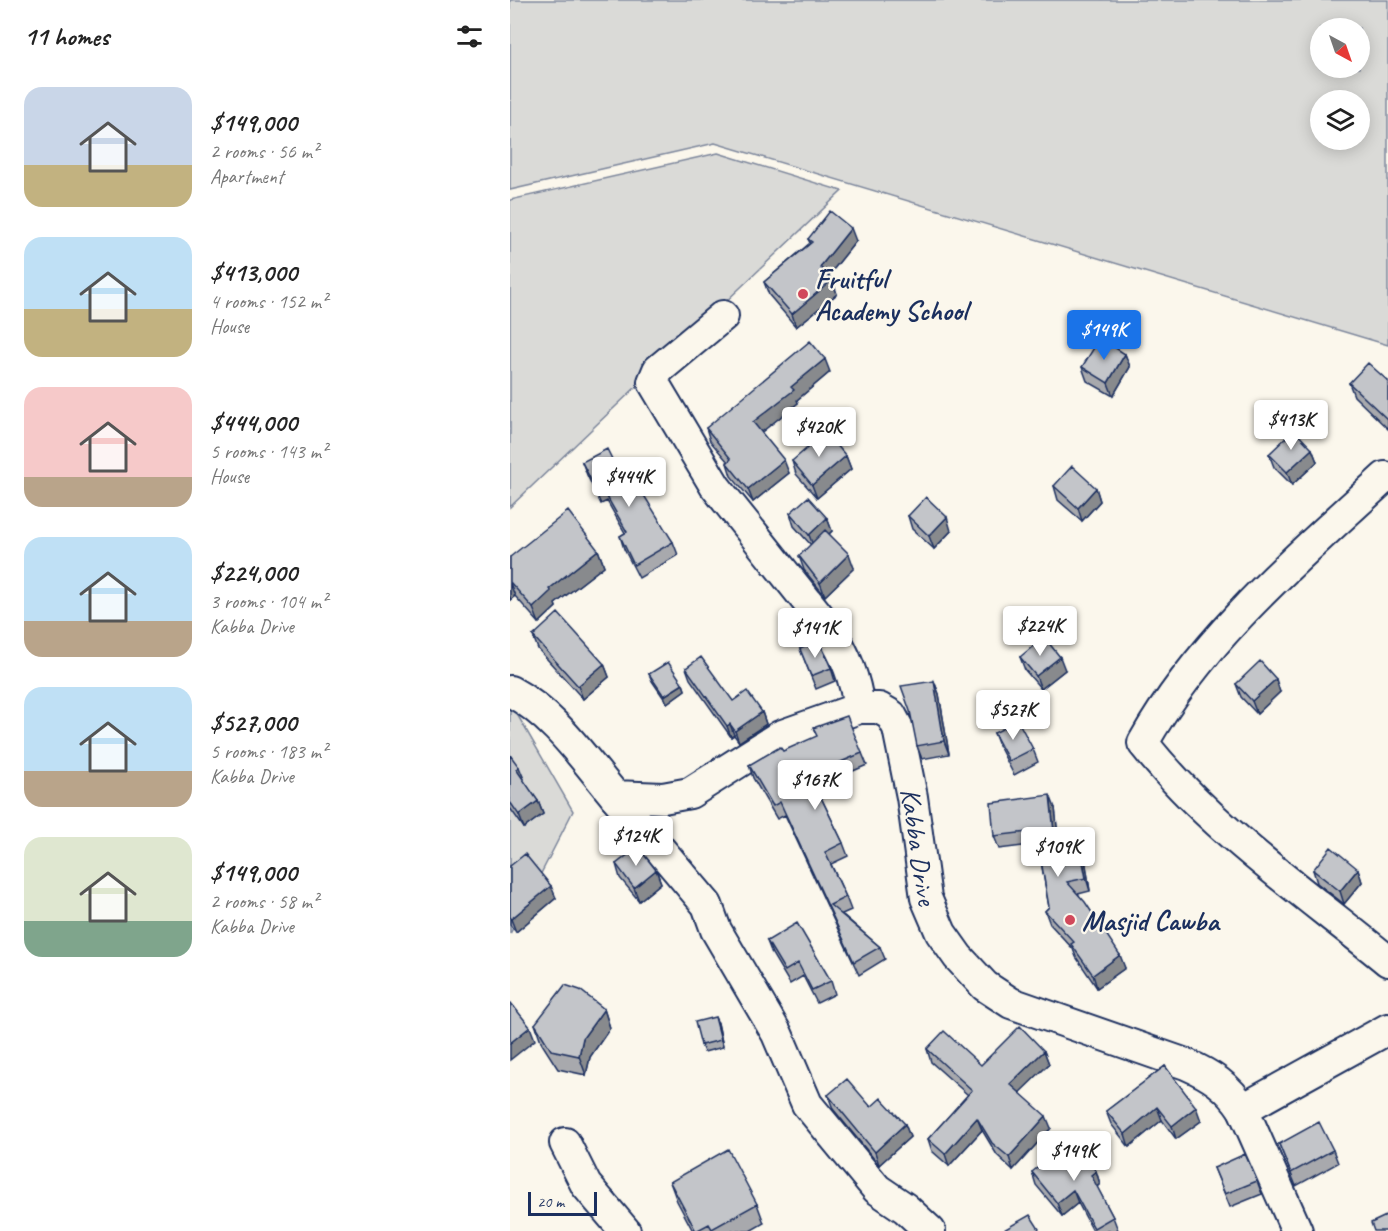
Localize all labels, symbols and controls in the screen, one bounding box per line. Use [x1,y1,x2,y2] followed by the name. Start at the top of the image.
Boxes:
[1310,18,1370,78] north arrow
[1310,18,1370,150] map controls
[24,20,109,53] text: 11 homes
[453,20,486,53] icon: filters
[1310,90,1370,150] button: layers
[210,106,297,139] text: $149,000
[72,111,144,183] icon: home
[210,139,318,164] text: 2 rooms · 56 m²
[210,164,283,189] text: Apartment
[210,256,297,289] text: $413,000
[72,261,144,333] icon: home
[815,261,973,328] place label: Fruitful Academy School
[796,287,810,301] marker: Fruitful Academy School
[210,289,327,314] text: 4 rooms · 152 m²
[1062,310,1146,361] pin: $149K
[210,314,249,339] text: House
[1081,317,1127,342] text: $149K
[1249,400,1333,451] pin: $413K
[210,406,297,439] text: $444,000
[777,407,861,458] pin: $420K
[1268,407,1314,432] text: $413K
[72,411,144,483] icon: home
[796,414,842,439] text: $420K
[210,439,327,464] text: 5 rooms · 143 m²
[587,457,671,508] pin: $444K
[210,464,249,489] text: House
[606,464,652,489] text: $444K
[210,556,297,589] text: $224,000
[72,561,144,633] icon: home
[210,589,327,614] text: 3 rooms · 104 m²
[998,606,1082,657] pin: $224K
[773,608,857,659] pin: $141K
[1017,613,1063,638] text: $224K
[210,614,294,639] text: Kabba Drive
[792,615,838,640] text: $141K
[971,690,1055,741] pin: $527K
[990,697,1036,722] text: $527K
[210,706,297,739] text: $527,000
[72,711,144,783] icon: home
[210,739,327,764] text: 5 rooms · 183 m²
[773,760,857,811] pin: $167K
[210,764,294,789] text: Kabba Drive
[792,767,838,792] text: $167K
[893,785,945,913] street label: Kabba Drive
[594,816,678,867] pin: $124K
[613,823,659,848] text: $124K
[1016,827,1100,878] pin: $109K
[1035,834,1081,859] text: $109K
[210,856,297,889] text: $149,000
[72,861,144,933] icon: home
[210,889,318,914] text: 2 rooms · 58 m²
[1082,903,1221,938] place label: Masjid Cawba
[1063,913,1077,927] marker: Masjid Cawba
[210,914,294,939] text: Kabba Drive
[1032,1131,1116,1182] pin: $149K
[1051,1138,1097,1163] text: $149K
[528,1189,597,1216] scale bar
[537,1192,564,1212] text: 20 m

